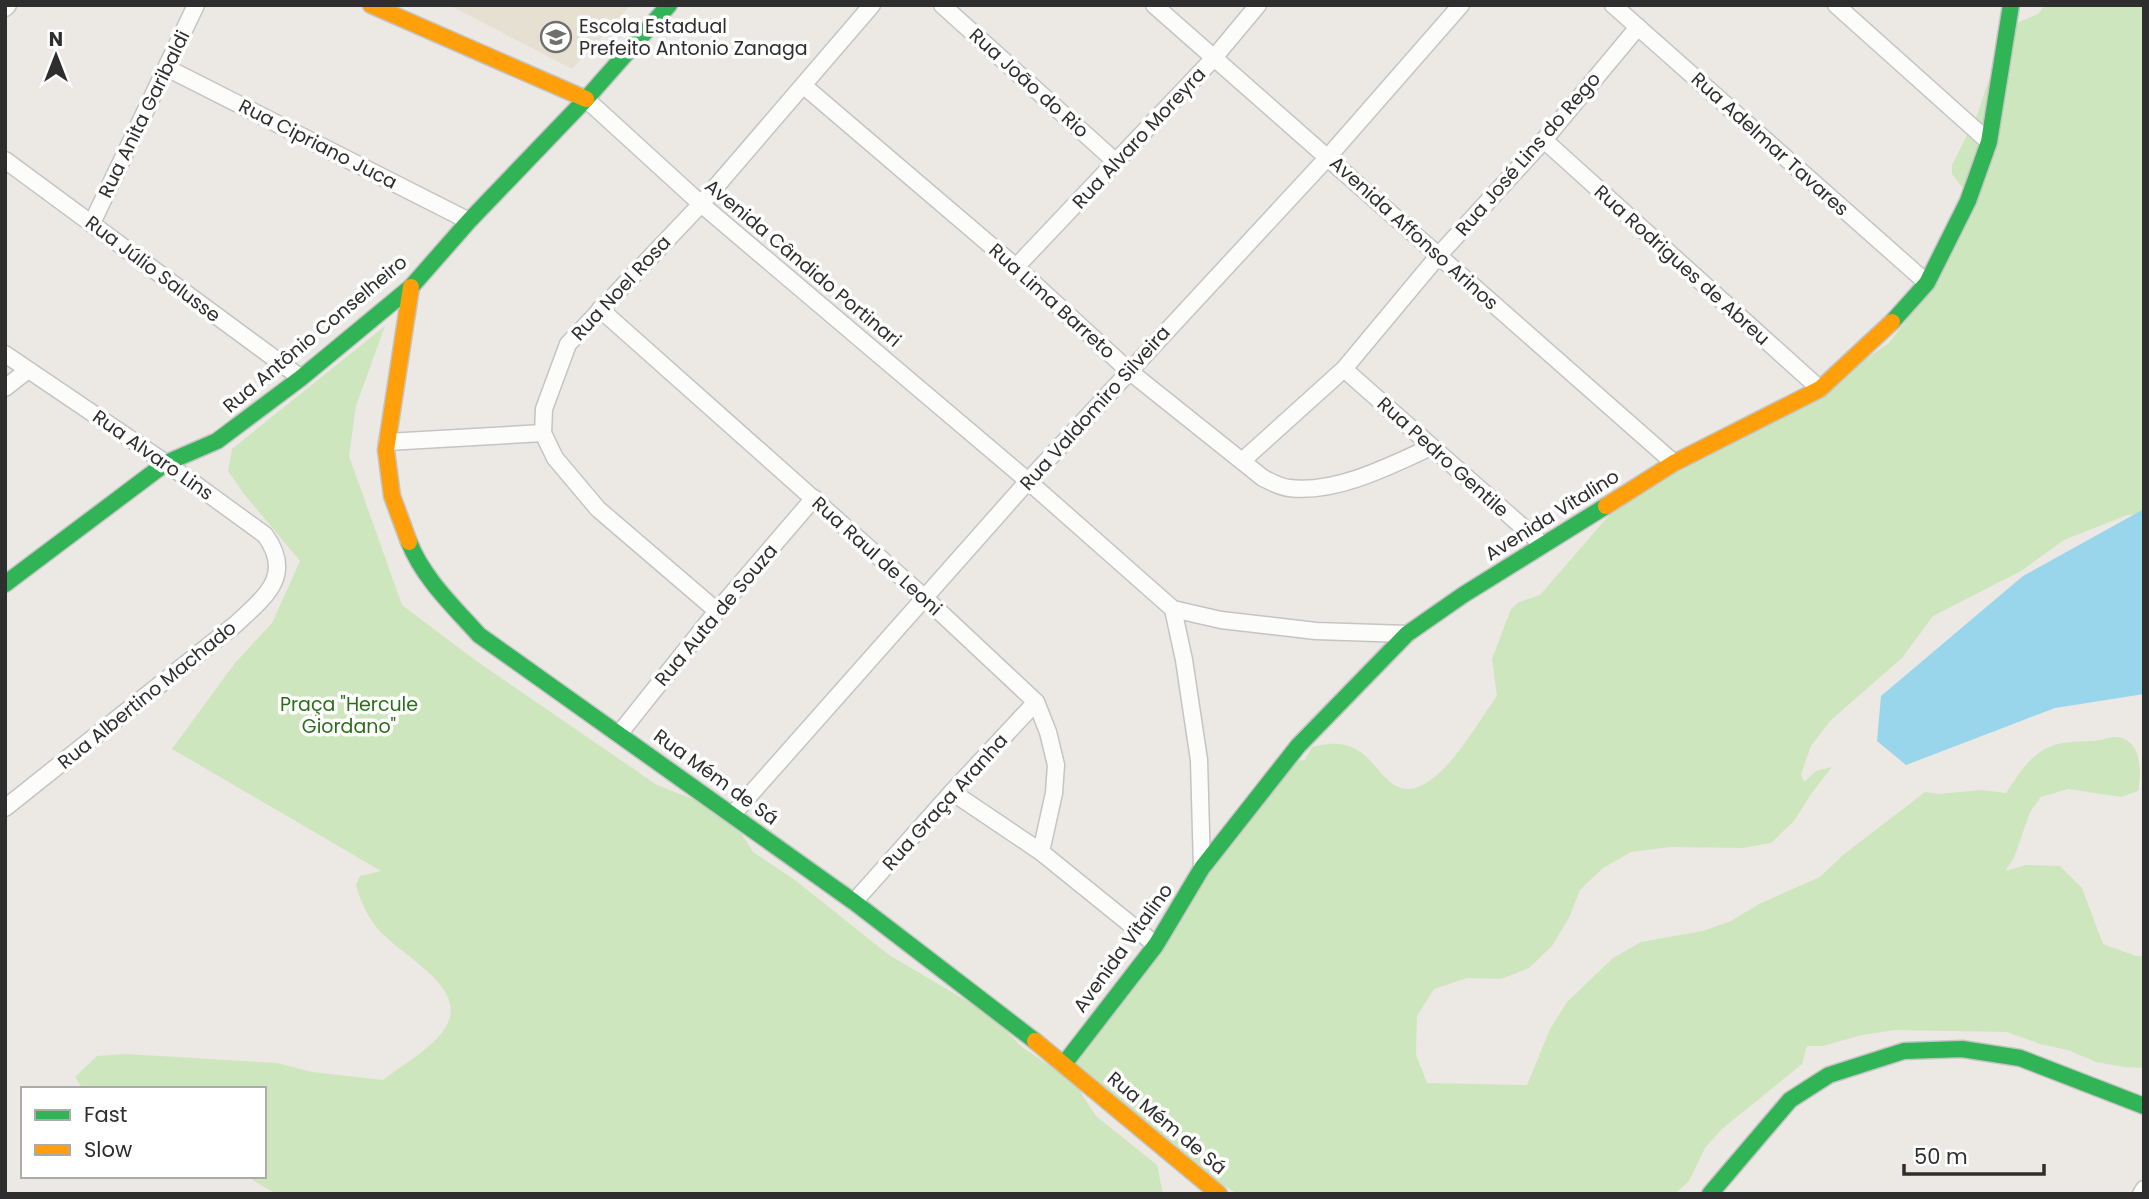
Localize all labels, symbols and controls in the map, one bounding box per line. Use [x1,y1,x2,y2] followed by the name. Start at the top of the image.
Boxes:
[579,13,808,62] place label: Escola Estadual Prefeito Antonio Zanaga
[539,20,573,54] school or university icon: Escola Estadual Prefeito Antonio Zanaga
[21,21,91,91] north arrow
[963,22,1095,144] street label: Rua João do Rio
[49,26,63,53] text: N
[92,26,196,202] street label: Rua Anita Garibaldi
[1066,61,1212,215] street label: Rua Alvaro Moreyra
[1449,66,1607,242] street label: Rua José Lins do Rego
[1685,66,1855,222] street label: Rua Adelmar Tavares
[234,92,402,196] street label: Rua Cipriano Juca
[1324,150,1504,316] street label: Avenida Affonso Arinos
[699,173,907,353] street label: Avenida Cândido Portinari
[1588,179,1776,351] street label: Rua Rodrigues de Abreu
[80,209,226,329] street label: Rua Júlio Salusse
[565,229,677,347] street label: Rua Noel Rosa
[983,237,1121,365] street label: Rua Lima Barreto
[217,249,413,419] street label: Rua Antônio Conselheiro
[1014,320,1176,496] street label: Rua Valdomiro Silveira
[1371,391,1515,523] street label: Rua Pedro Gentile
[87,403,219,507] street label: Rua Alvaro Lins
[1480,463,1624,567] street label: Avenida Vitalino
[806,490,948,622] street label: Rua Raul de Leoni
[648,538,784,692] street label: Rua Auta de Souza
[52,614,242,776] street label: Rua Albertino Machado
[280,691,418,740] park label: Praça "Hercule Giordano"
[648,723,784,831] street label: Rua Mém de Sá
[876,728,1014,876] street label: Rua Graça Aranha
[1067,878,1179,1018] street label: Avenida Vitalino
[1102,1065,1232,1181] street label: Rua Mém de Sá
[21,1087,266,1178] legend
[84,1100,127,1129] text: Fast
[1904,1132,2044,1176] scale bar
[84,1135,132,1164] text: Slow
[1914,1142,1968,1171] text: 50 m

